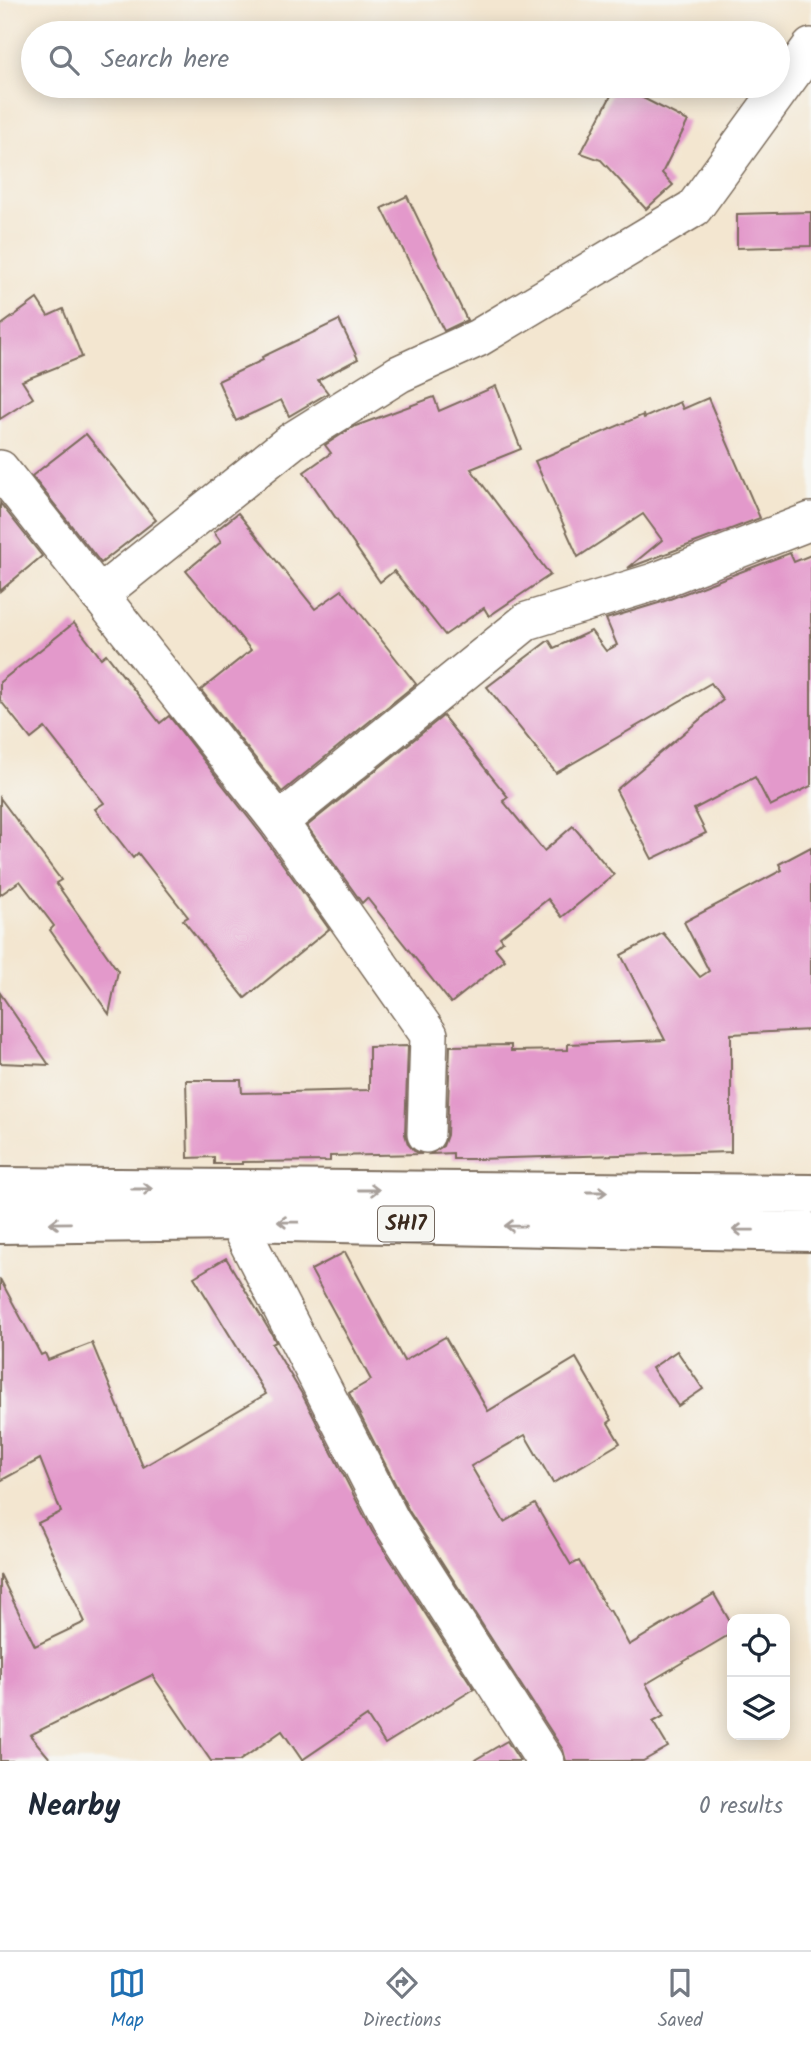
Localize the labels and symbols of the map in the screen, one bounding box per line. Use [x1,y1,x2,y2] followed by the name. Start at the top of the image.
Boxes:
[130,1182,153,1195] one-way arrow
[357,1183,380,1197] one-way arrow
[585,1185,608,1199] one-way arrow
[378,1206,434,1242] road number: SH17
[277,1215,300,1228] one-way arrow
[49,1217,72,1230] one-way arrow
[504,1219,527,1233] one-way arrow
[732,1224,755,1237] one-way arrow

